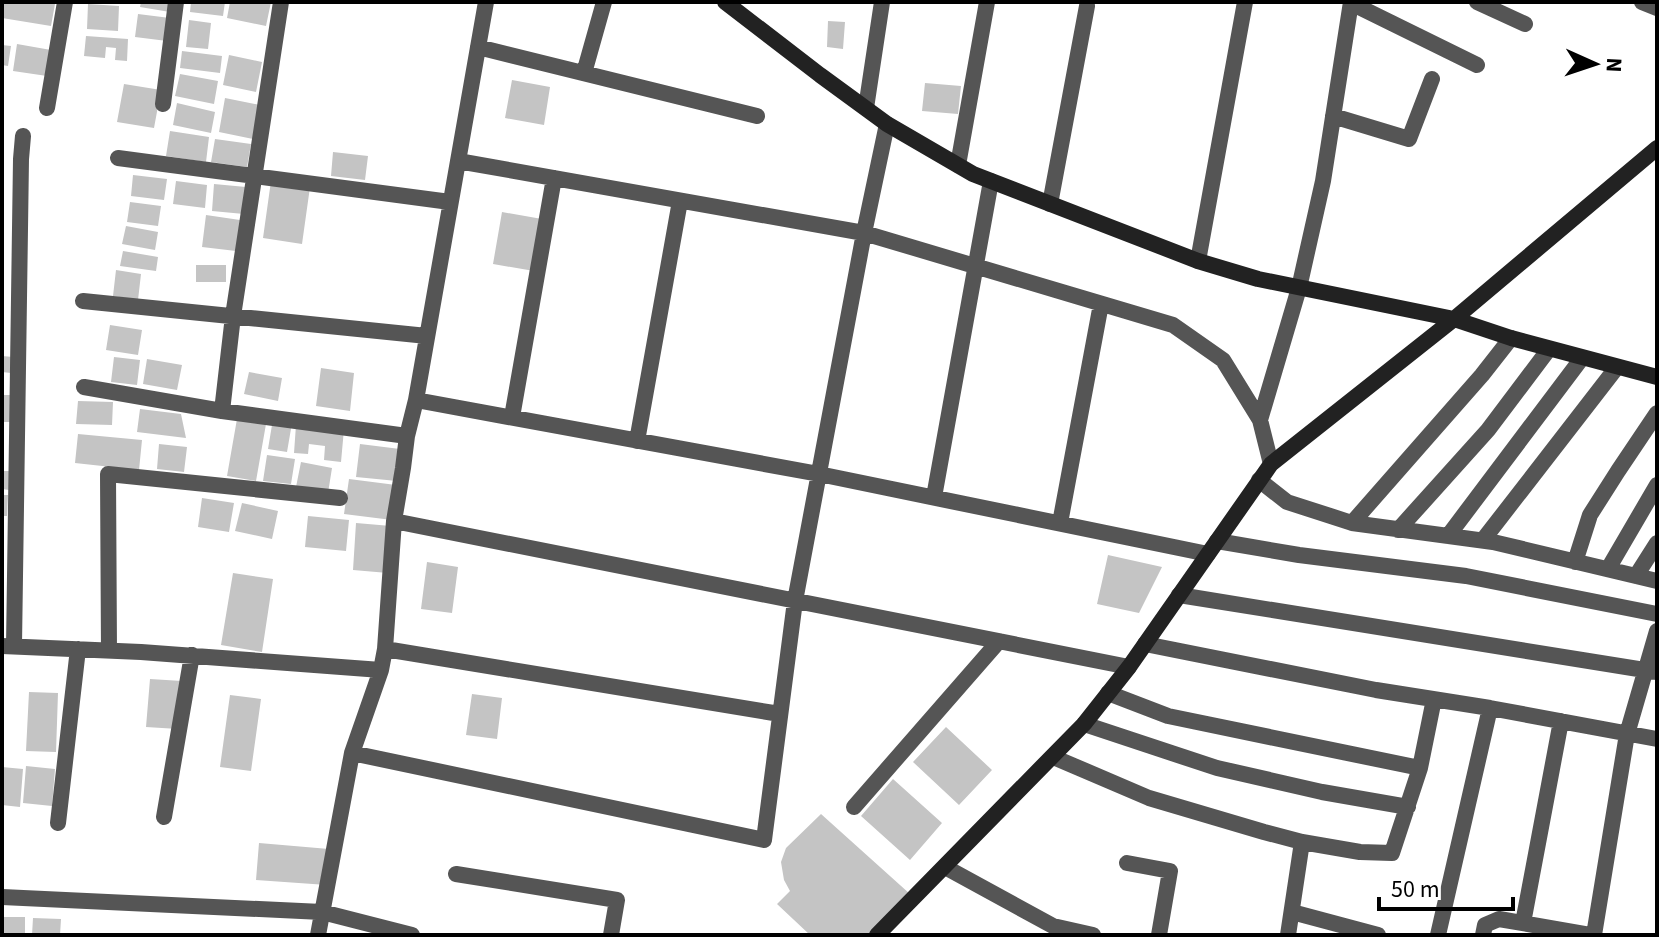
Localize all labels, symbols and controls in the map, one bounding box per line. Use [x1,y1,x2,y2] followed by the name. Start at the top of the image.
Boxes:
[1555,24,1635,104] north arrow
[1598,57,1630,73] text: N
[1379,861,1513,911] scale bar
[1391,872,1440,907] text: 50 m

